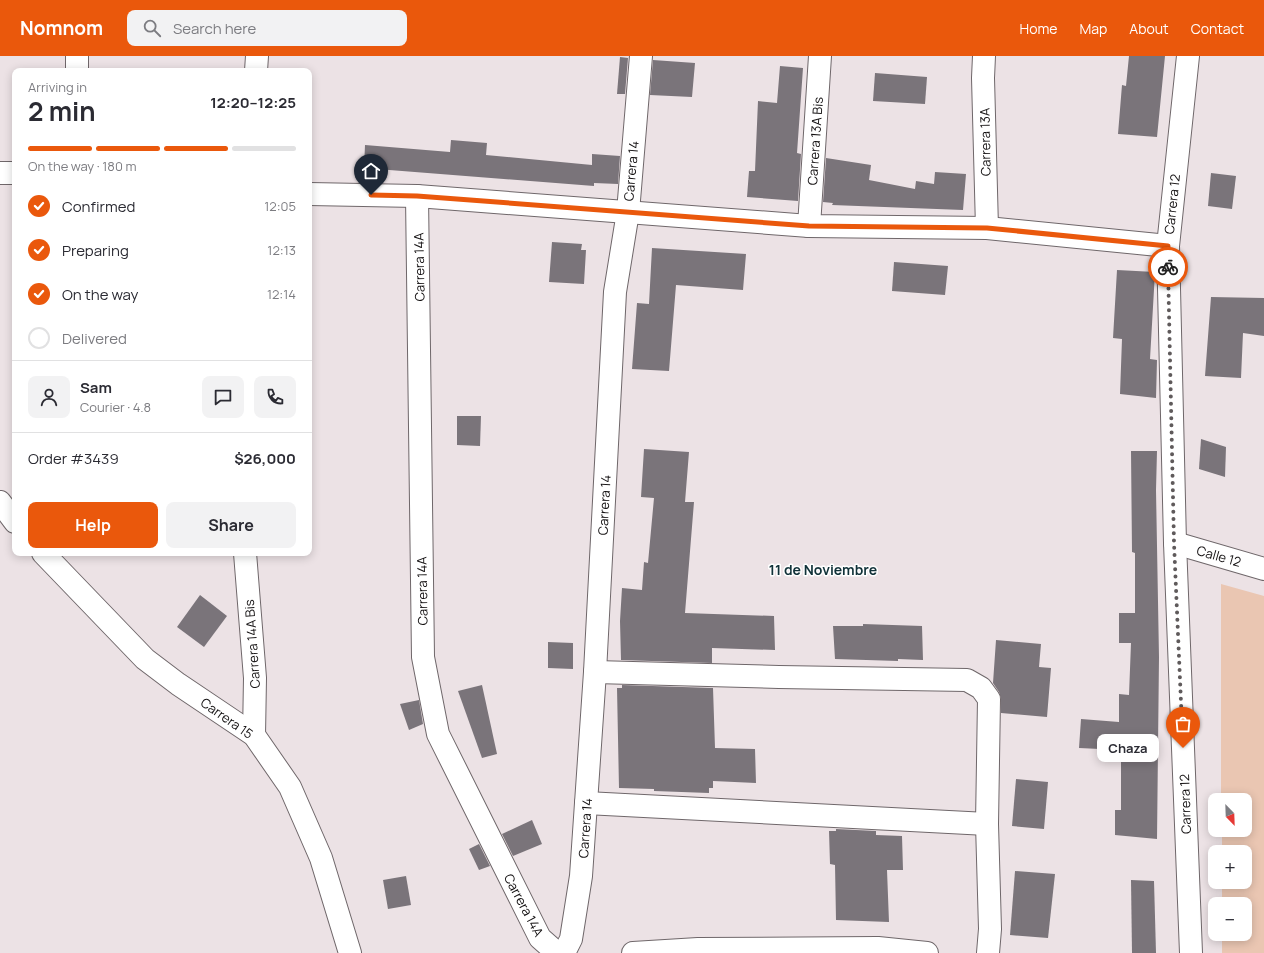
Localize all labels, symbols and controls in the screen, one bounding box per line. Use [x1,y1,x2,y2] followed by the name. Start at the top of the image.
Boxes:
[127,10,407,46] search box
[20,15,103,41] text: Nomnom
[141,17,163,39] icon: search
[173,18,256,39] text: Search here
[1020,19,1057,38] text: Home
[1079,19,1107,38] text: Map
[1129,19,1169,38] text: About
[1191,19,1244,38] text: Contact
[28,78,87,96] text: Arriving in
[210,92,296,113] text: 12:20–12:25
[28,93,96,129] text: 2 min
[803,96,827,186] street label: Carrera 13A Bis
[975,108,995,176] street label: Carrera 13A
[619,140,643,202] street label: Carrera 14
[354,154,388,195] pin
[28,157,136,175] text: On the way · 180 m
[360,160,382,182] icon: home
[1160,173,1184,235] street label: Carrera 12
[28,195,50,217] icon: check
[62,196,135,217] text: Confirmed
[264,197,296,215] text: 12:05
[409,232,429,302] street label: Carrera 14A
[28,239,50,261] icon: check
[62,240,129,261] text: Preparing
[267,241,296,259] text: 12:13
[1148,247,1188,287] courier
[1157,256,1179,278] icon: bike
[28,283,50,305] icon: check
[62,284,138,305] text: On the way
[267,285,296,303] text: 12:14
[62,328,127,349] text: Delivered
[28,376,70,418] button: person
[202,376,244,418] button: chat
[254,376,296,418] button: phone
[80,377,112,398] text: Sam
[80,398,151,416] text: Courier · 4.8
[28,448,119,469] text: Order #3439
[234,448,296,469] text: $26,000
[593,474,615,536] street label: Carrera 14
[28,502,158,548] button: Help
[166,502,296,548] button: Share
[1195,541,1243,571] street label: Calle 12
[412,556,432,626] street label: Carrera 14A
[769,560,877,579] district label: 11 de Noviembre
[240,599,264,689] street label: Carrera 14A Bis
[197,693,257,743] street label: Carrera 15
[1166,707,1200,748] pin
[1172,713,1194,735] icon: bag
[1097,734,1159,762] callout: Chaza
[1108,739,1148,757] text: Chaza
[1175,774,1195,834] street label: Carrera 12
[1208,793,1252,837] north arrow
[1208,793,1252,941] map controls
[574,797,596,859] street label: Carrera 14
[1208,845,1252,889] button: +
[500,870,548,940] street label: Carrera 14A
[1208,897,1252,941] button: −

